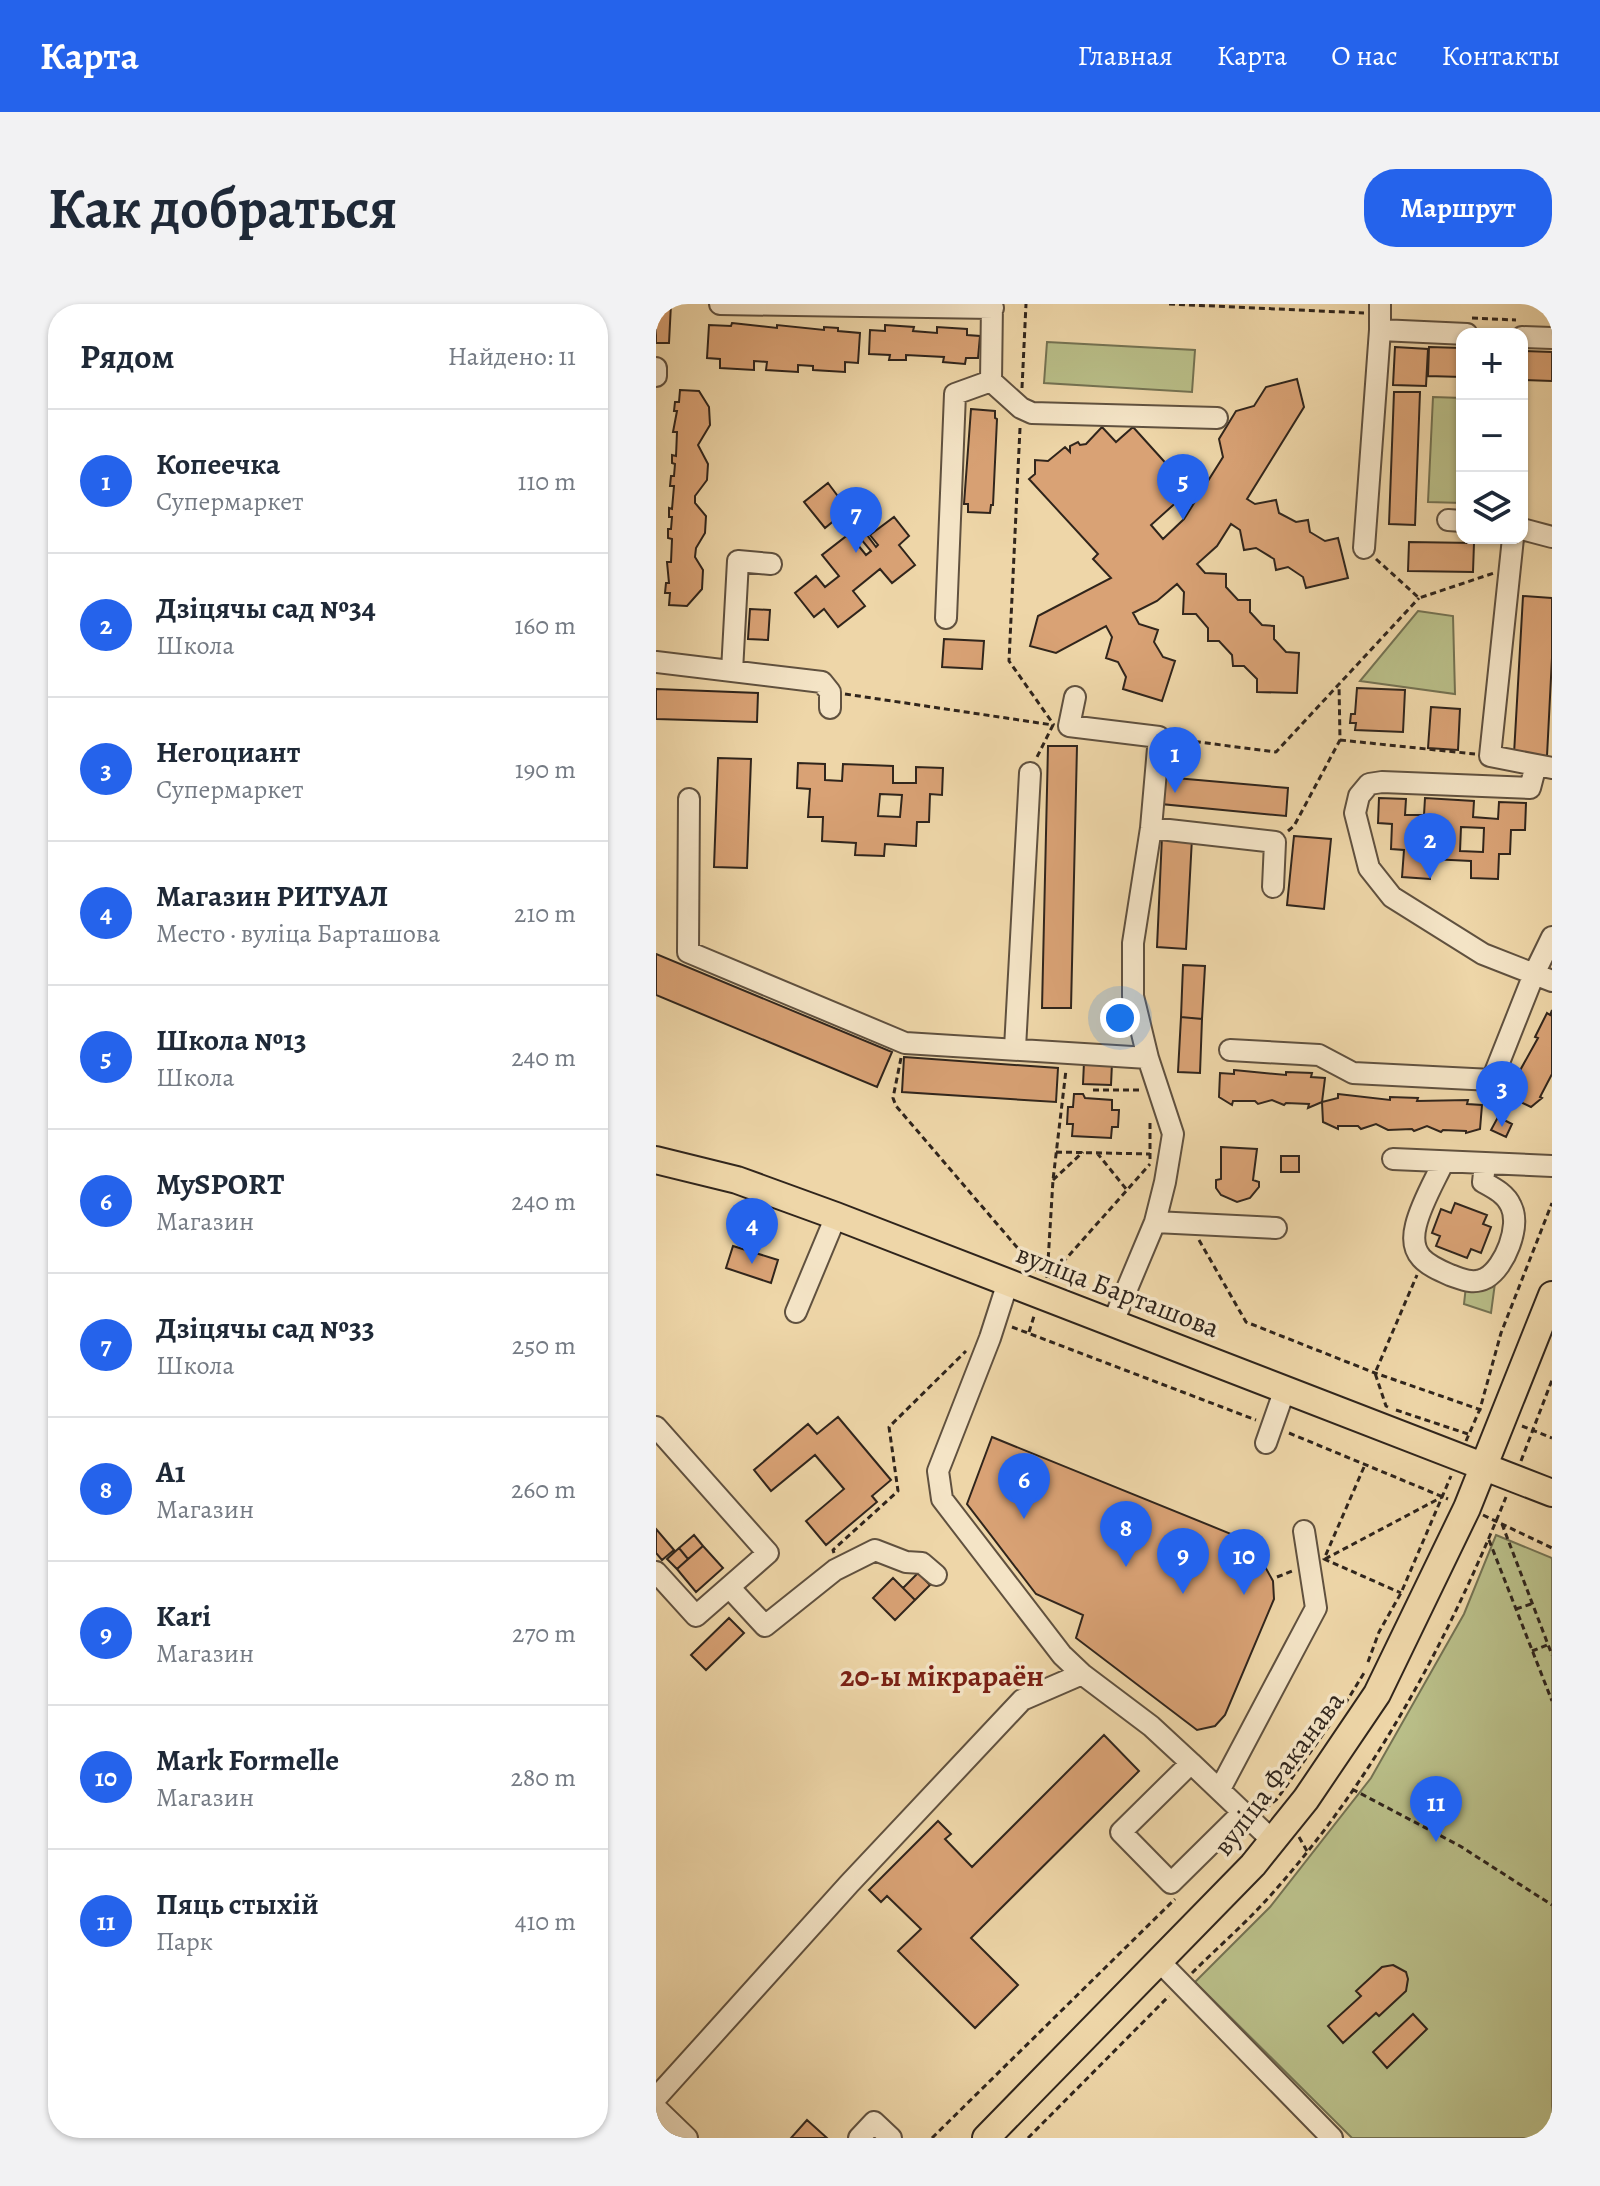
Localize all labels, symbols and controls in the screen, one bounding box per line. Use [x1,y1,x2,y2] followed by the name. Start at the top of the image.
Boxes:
[40,30,139,82] text: Карта
[1077,37,1173,75] text: Главная
[1217,37,1287,75] text: Карта
[1331,37,1398,75] text: О нас
[1442,37,1560,75] text: Контакты
[1364,169,1552,247] button: Маршрут
[48,170,397,246] text: Как добраться
[1456,328,1528,544] map controls
[1456,328,1528,400] button: +
[80,333,174,380] text: Рядом
[448,339,576,374] text: Найдено: 11
[1456,400,1528,472] button: −
[156,444,280,484] text: Копеечка
[1157,454,1209,520] pin: 5
[101,464,111,499] text: 1
[518,464,576,499] text: 110 m
[1456,472,1528,544] button: layers
[156,484,304,519] text: Супермаркет
[830,487,882,553] pin: 7
[156,588,376,628] text: Дзіцячы сад №34
[100,608,112,643] text: 2
[514,608,576,643] text: 160 m
[156,628,234,663] text: Школа
[1149,727,1201,793] pin: 1
[156,732,300,772] text: Негоциант
[100,752,112,787] text: 3
[515,752,576,787] text: 190 m
[156,772,304,807] text: Супермаркет
[1404,813,1456,879] pin: 2
[156,876,388,916] text: Магазин РИТУАЛ
[100,896,112,931] text: 4
[514,896,576,931] text: 210 m
[156,916,440,951] text: Место · вуліца Барташова
[1100,998,1140,1038] your location
[156,1020,307,1060] text: Школа №13
[100,1040,112,1075] text: 5
[511,1040,576,1075] text: 240 m
[156,1060,234,1095] text: Школа
[1476,1061,1528,1127] pin: 3
[156,1164,284,1204] text: MySPORT
[100,1184,112,1219] text: 6
[511,1184,576,1219] text: 240 m
[726,1198,778,1264] pin: 4
[156,1204,254,1239] text: Магазин
[1011,1235,1225,1347] street label: вуліца Барташова
[156,1308,375,1348] text: Дзіцячы сад №33
[100,1328,112,1363] text: 7
[512,1328,576,1363] text: 250 m
[156,1348,234,1383] text: Школа
[156,1452,186,1492] text: A1
[998,1453,1050,1519] pin: 6
[100,1472,112,1507] text: 8
[511,1472,576,1507] text: 260 m
[156,1492,254,1527] text: Магазин
[1100,1501,1152,1567] pin: 8
[1157,1528,1209,1594] pin: 9
[1218,1529,1270,1595] pin: 10
[156,1596,211,1636] text: Kari
[100,1616,112,1651] text: 9
[512,1616,576,1651] text: 270 m
[156,1636,254,1671] text: Магазин
[840,1656,1044,1696] district label: 20-ы мікрараён
[1204,1684,1353,1864] street label: вуліца Факанава
[156,1740,339,1780] text: Mark Formelle
[95,1760,117,1795] text: 10
[510,1760,576,1795] text: 280 m
[1410,1776,1462,1842] pin: 11
[156,1780,254,1815] text: Магазин
[156,1884,319,1924] text: Пяць стыхій
[97,1904,115,1939] text: 11
[515,1904,576,1939] text: 410 m
[156,1924,213,1959] text: Парк

